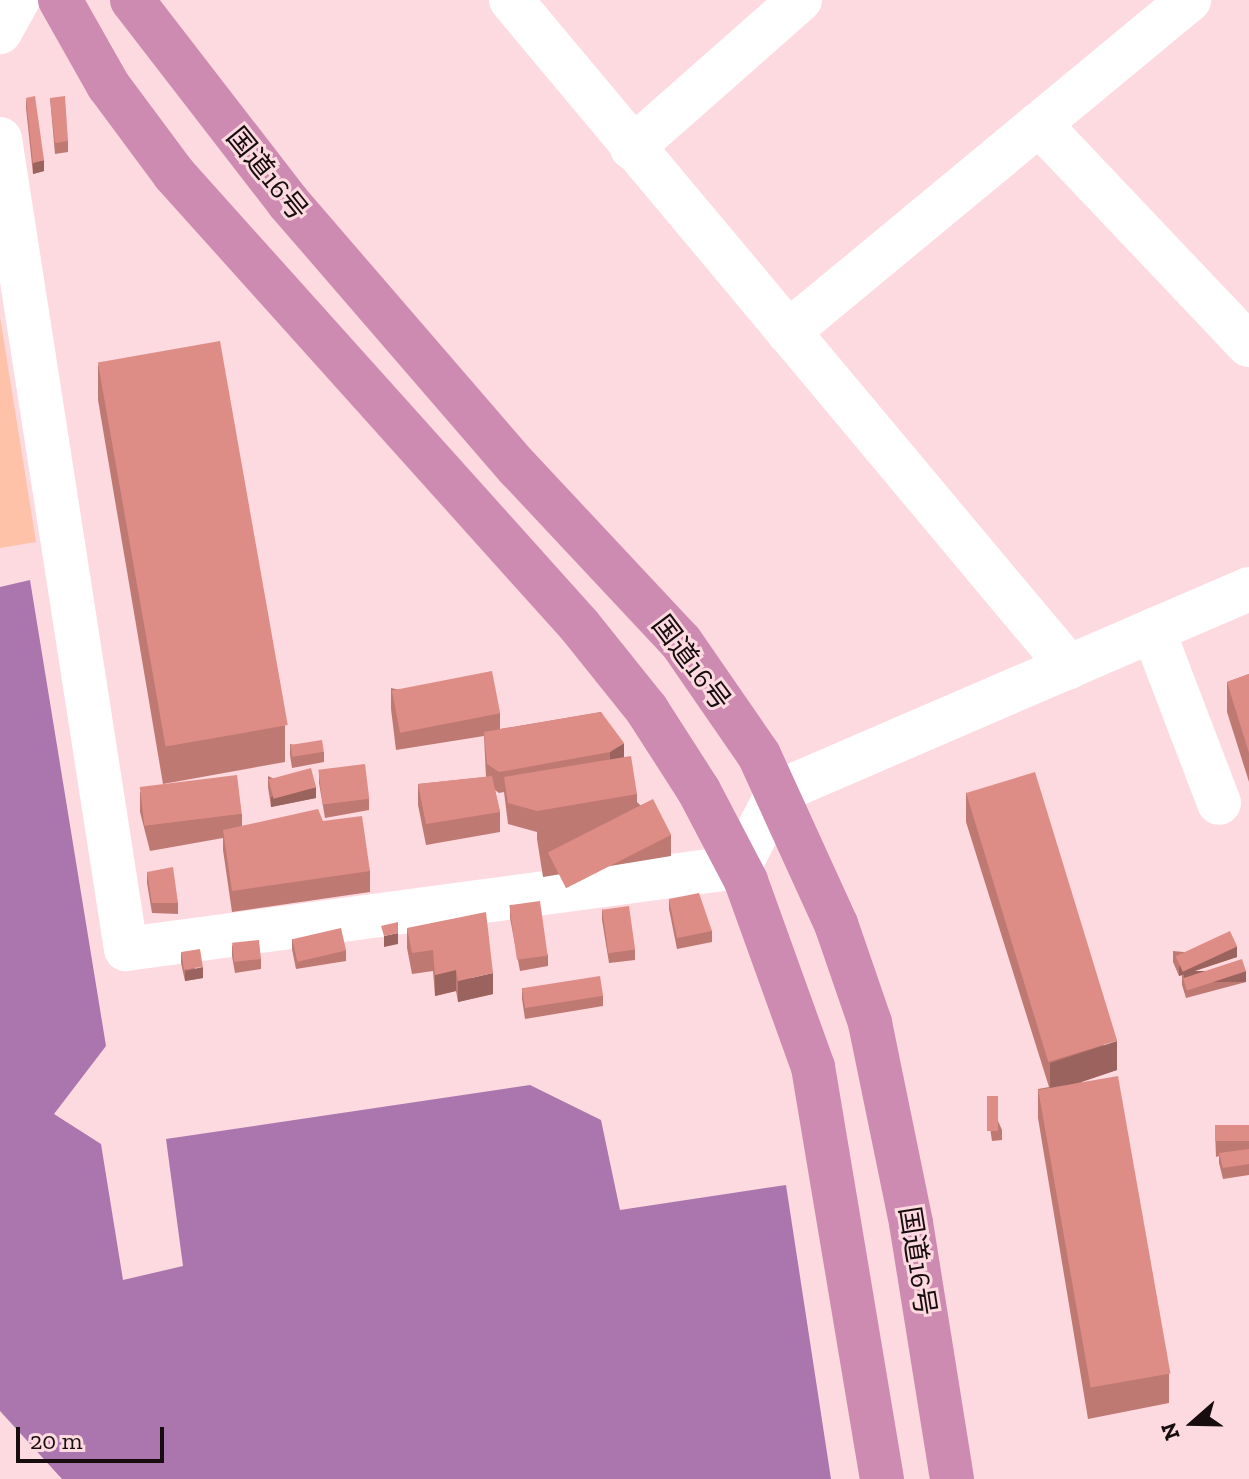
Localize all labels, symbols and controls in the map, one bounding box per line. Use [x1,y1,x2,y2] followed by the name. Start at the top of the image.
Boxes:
[219,121,315,227] street label: 国道16号
[645,609,737,717] street label: 国道16号
[892,1204,942,1318] street label: 国道16号
[1153,1383,1233,1463] north arrow
[20,1411,168,1461] scale bar
[1154,1419,1186,1444] text: N
[30,1426,82,1455] text: 20 m

